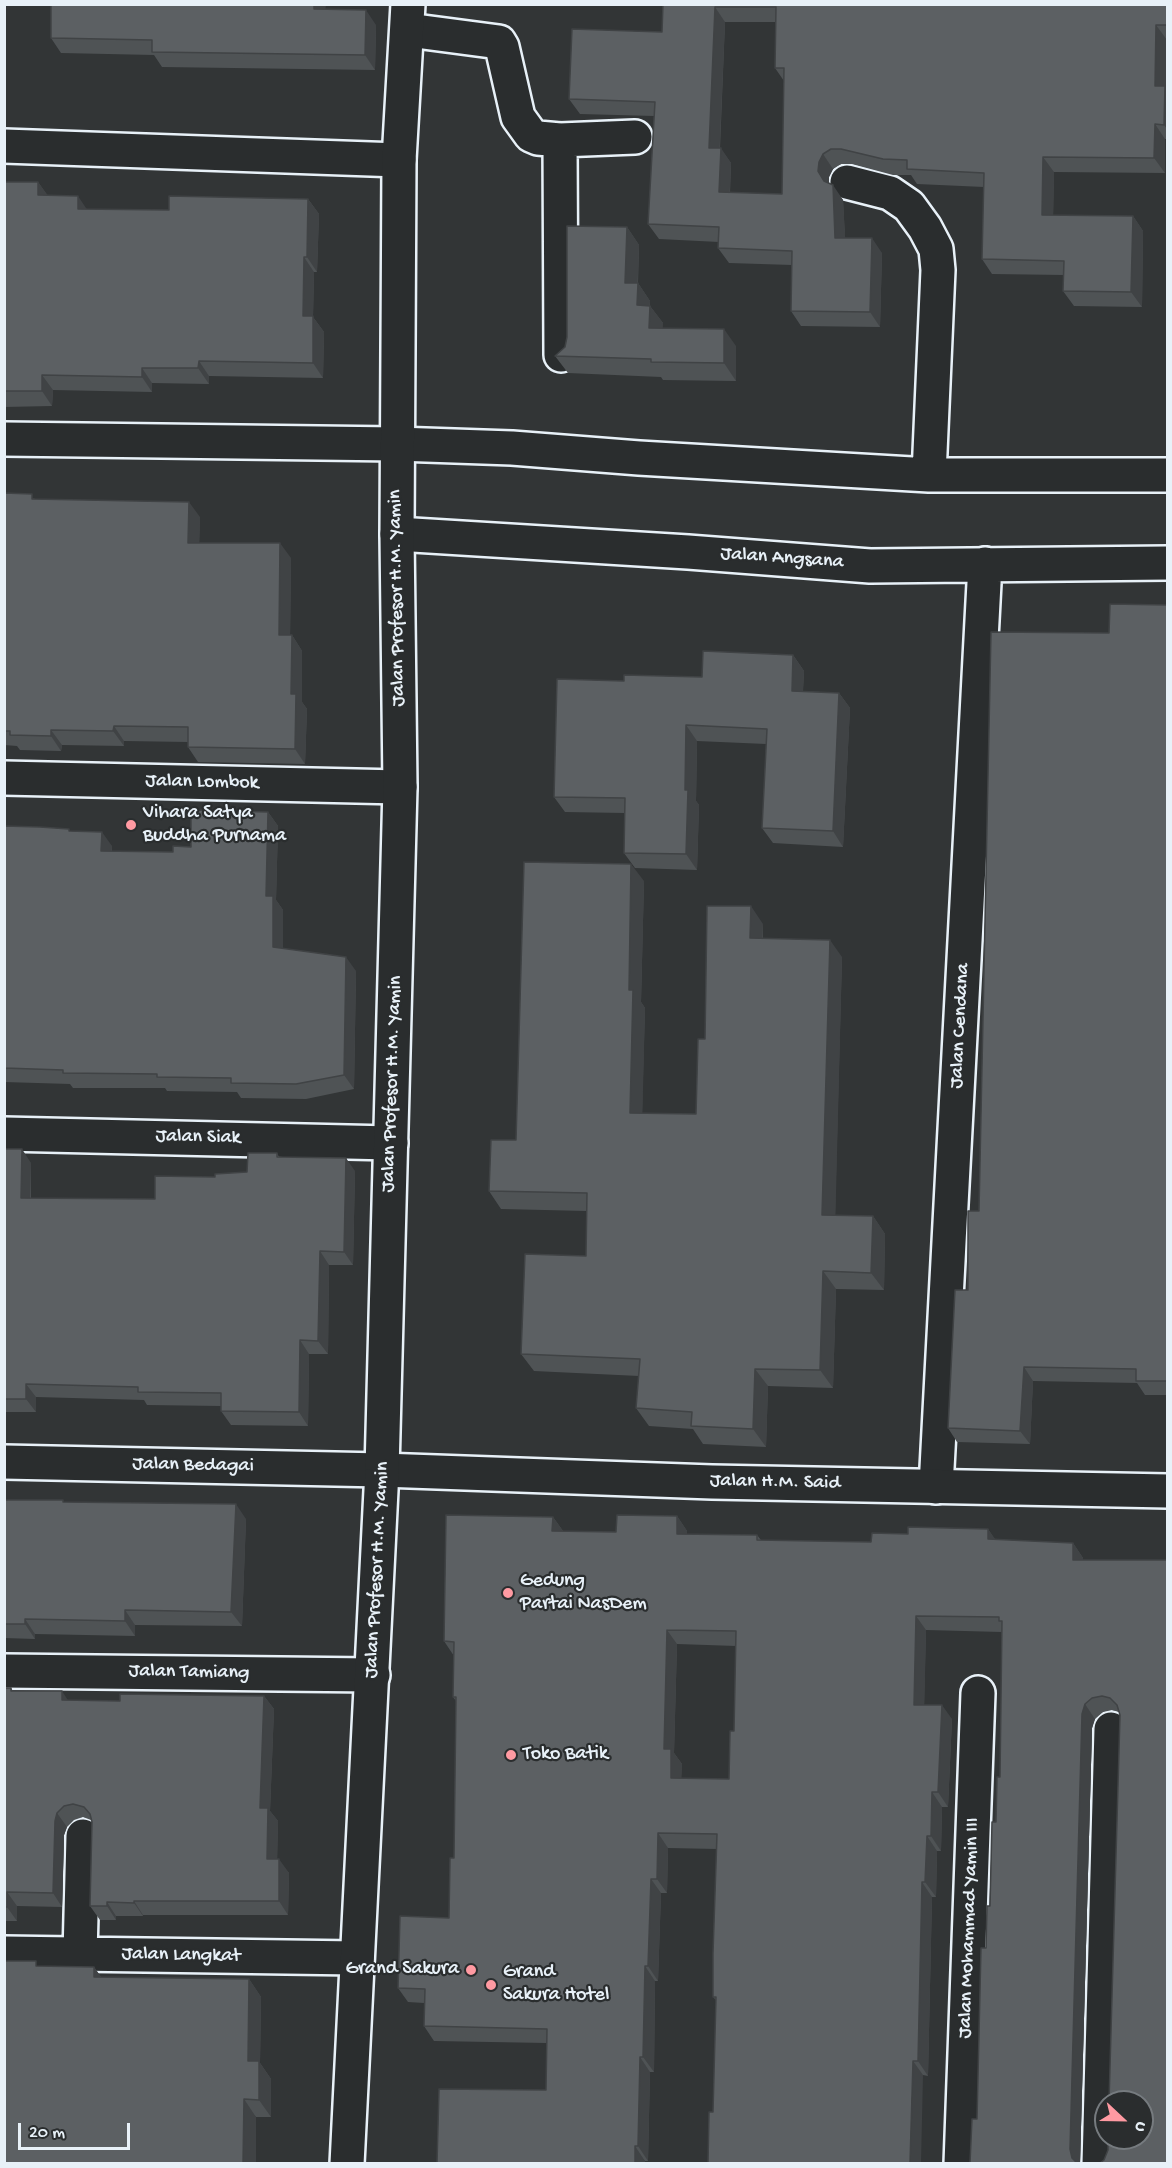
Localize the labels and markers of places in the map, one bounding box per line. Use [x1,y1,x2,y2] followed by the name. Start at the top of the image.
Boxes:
[143,802,286,849] place label: Vihara Satya Buddha Purnama
[124,818,138,832] marker: Vihara Satya Buddha Purnama
[520,1570,647,1617] place label: Gedung Partai NasDem
[501,1586,515,1600] marker: Gedung Partai NasDem
[523,1743,608,1767] place label: Toko Batik
[504,1748,518,1762] marker: Toko Batik
[345,1958,459,1982] place label: Grand Sakura
[503,1961,609,2008] place label: Grand Sakura Hotel
[464,1963,478,1977] marker: Grand Sakura
[484,1978,498,1992] marker: Grand Sakura Hotel

